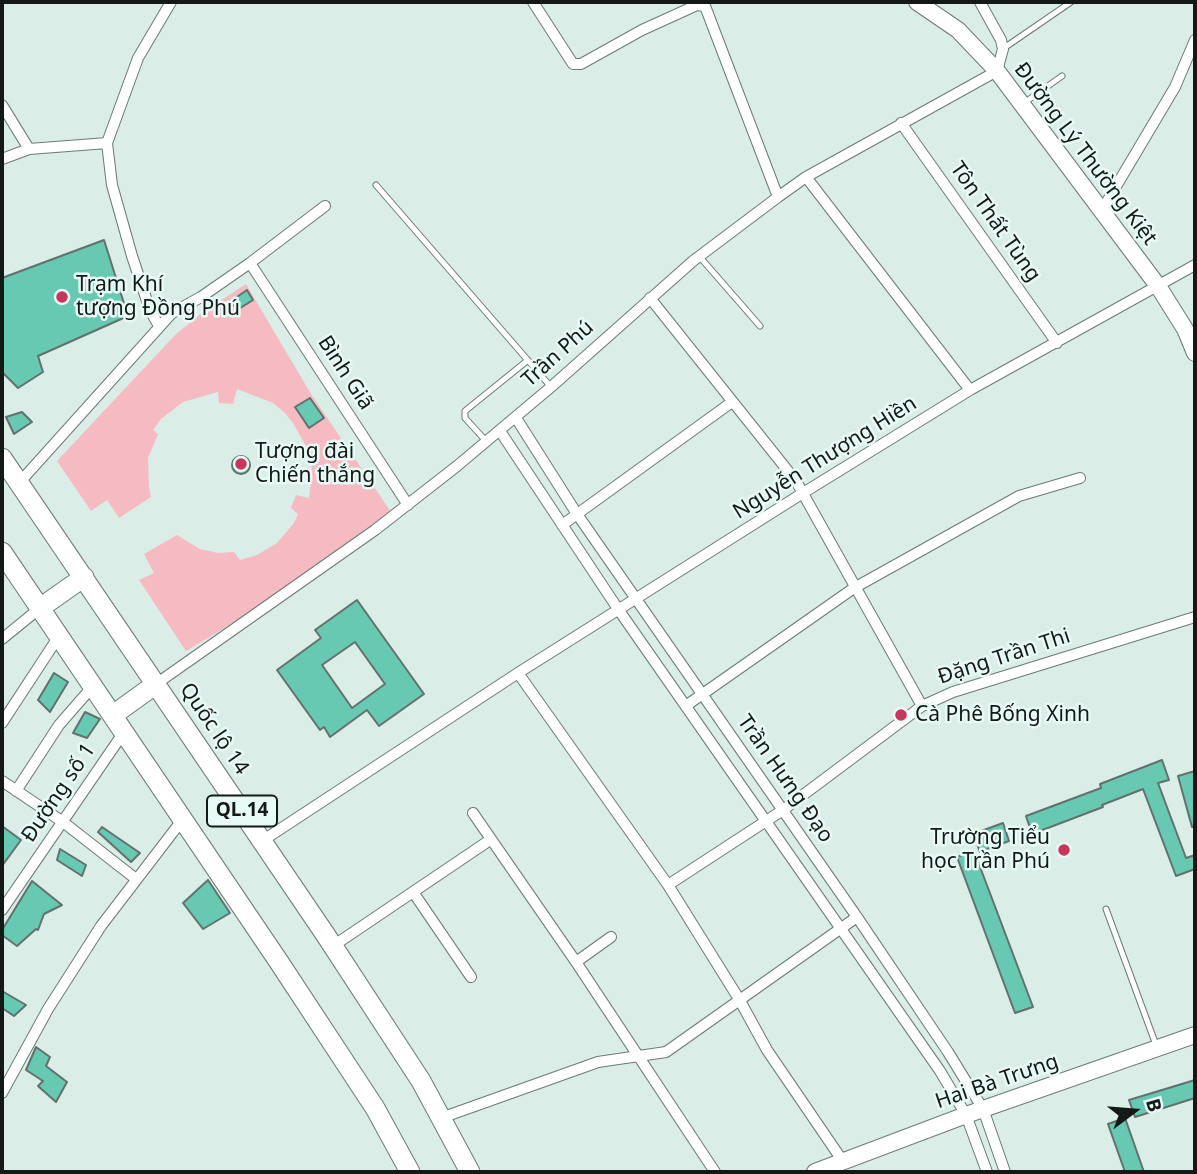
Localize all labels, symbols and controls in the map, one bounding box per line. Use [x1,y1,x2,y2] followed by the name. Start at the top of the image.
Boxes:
[1008,58,1162,250] street label: Đường Lý Thường Kiệt
[944,157,1046,287] street label: Tôn Thất Tùng
[76,272,240,322] place label: Trạm Khí tượng Đồng Phú
[54,289,70,305] marker: Trạm Khí tượng Đồng Phú
[517,315,599,393] street label: Trần Phú
[312,331,378,415] street label: Bình Giã
[729,391,921,525] street label: Nguyễn Thượng Hiền
[255,439,375,489] place label: Tượng đài Chiến thắng
[233,456,249,472] marker: Tượng đài Chiến thắng
[935,624,1073,690] street label: Đặng Trần Thi
[174,678,254,780] street label: Quốc lộ 14
[915,702,1090,728] place label: Cà Phê Bống Xinh
[893,707,909,723] marker: Cà Phê Bống Xinh
[732,710,838,848] street label: Trần Hưng Đạo
[17,739,101,847] street label: Đường số 1
[207,796,277,826] road number: QL.14
[921,825,1050,875] place label: Trường Tiểu học Trần Phú
[1056,842,1072,858] marker: Trường Tiểu học Trần Phú
[932,1049,1062,1115] street label: Hai Bà Trưng
[1099,1076,1169,1146] north arrow
[1140,1096,1168,1115] text: B

